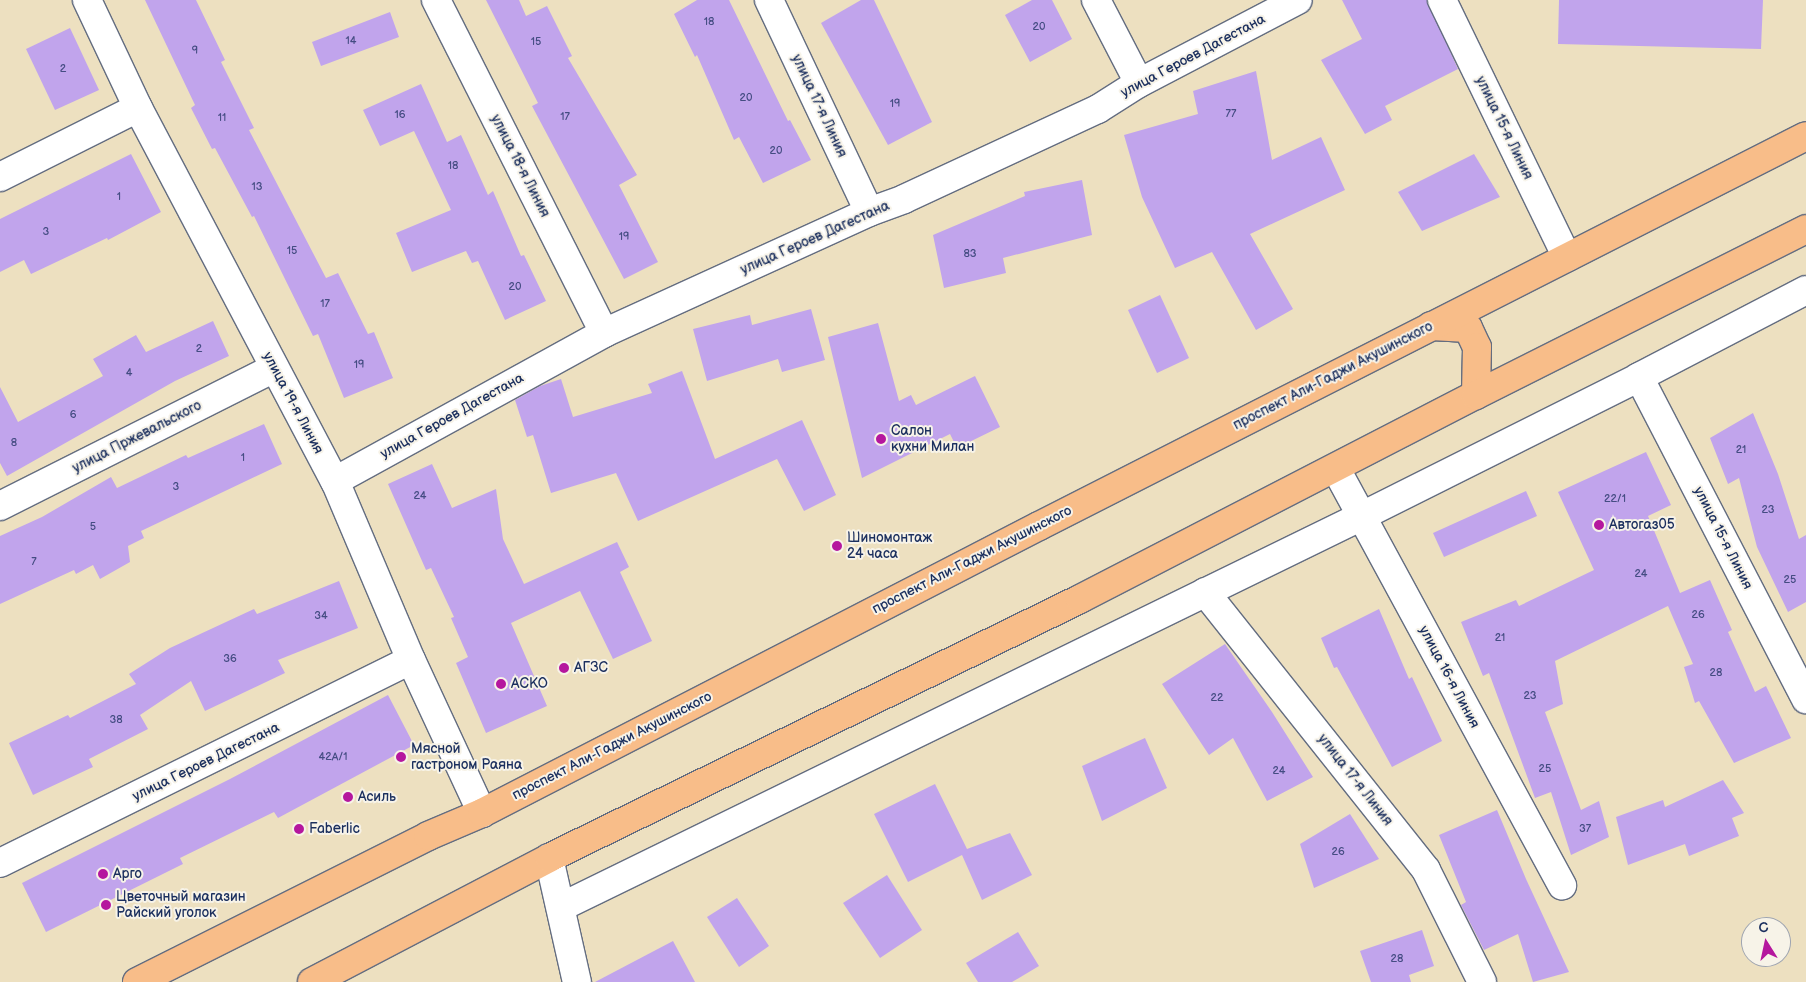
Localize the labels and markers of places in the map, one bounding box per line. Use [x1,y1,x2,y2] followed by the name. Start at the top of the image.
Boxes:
[891,423,974,456] place label: Салон кухни Милан
[875,433,887,445] marker: Салон кухни Милан
[1609,517,1675,533] place label: Автогаз05
[1593,519,1605,531] marker: Автогаз05
[847,530,932,562] place label: Шиномонтаж 24 часа
[831,540,843,552] marker: Шиномонтаж 24 часа
[574,660,608,676] place label: АГЗС
[558,662,570,674] marker: АГЗС
[511,676,548,692] place label: АСКО
[495,678,507,690] marker: АСКО
[411,741,522,774] place label: Мясной гастроном Раяна
[395,751,407,763] marker: Мясной гастроном Раяна
[358,789,396,805] place label: Асиль
[342,791,354,803] marker: Асиль
[309,821,360,837] place label: Faberlic
[293,823,305,835] marker: Faberlic
[113,866,142,882] place label: Арго
[97,868,109,880] marker: Арго
[116,889,246,922] place label: Цветочный магазин Райский уголок
[100,899,112,911] marker: Цветочный магазин Райский уголок

